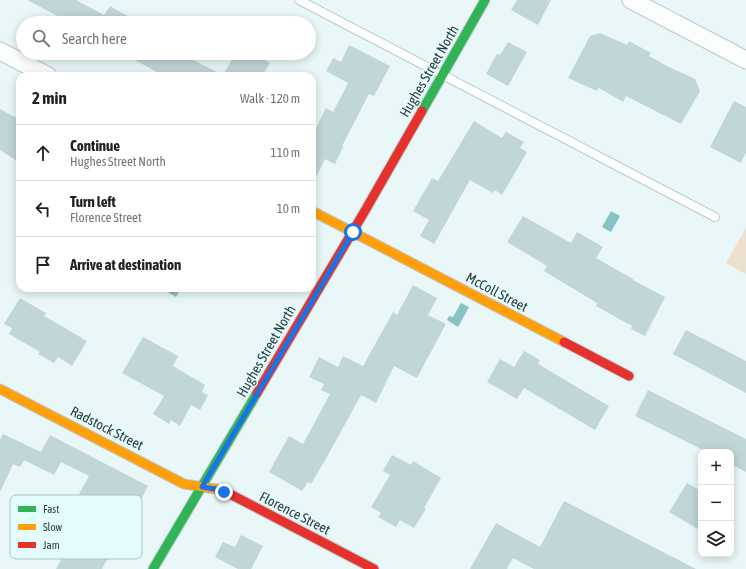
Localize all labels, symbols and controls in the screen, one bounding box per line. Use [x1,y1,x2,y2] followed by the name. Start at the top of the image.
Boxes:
[16,16,316,60] search box
[396,22,462,120] street label: Hughes Street North
[30,27,52,49] icon: search
[62,30,127,47] text: Search here
[32,88,67,108] text: 2 min
[240,91,300,106] text: Walk · 120 m
[70,137,120,154] text: Continue
[32,142,54,164] icon: ahead
[271,145,300,160] text: 110 m
[70,154,166,169] text: Hughes Street North
[70,193,116,210] text: Turn left
[32,198,54,220] icon: left
[277,201,300,216] text: 10 m
[70,210,142,225] text: Florence Street
[344,223,362,241] route start
[32,254,54,276] icon: arrive
[70,256,181,273] text: Arrive at destination
[463,269,531,315] street label: McColl Street
[233,302,299,400] street label: Hughes Street North
[68,403,146,453] street label: Radstock Street
[698,449,734,557] map controls
[698,449,734,485] button: +
[215,483,233,501] route end
[698,485,734,521] button: −
[257,488,333,538] street label: Florence Street
[10,495,142,559] legend
[43,503,59,515] text: Fast
[43,521,62,533] text: Slow
[698,521,734,557] button: layers
[43,539,60,551] text: Jam

